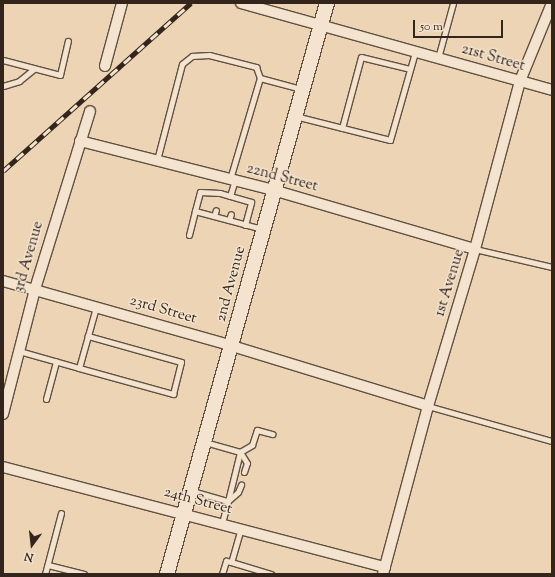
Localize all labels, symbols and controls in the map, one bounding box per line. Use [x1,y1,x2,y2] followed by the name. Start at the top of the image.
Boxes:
[415,12,505,38] scale bar
[420,18,443,36] text: 50 m
[459,40,527,76] street label: 21st Street
[244,160,320,196] street label: 22nd Street
[10,219,48,295] street label: 3rd Avenue
[212,244,250,324] street label: 2nd Avenue
[431,247,469,319] street label: 1st Avenue
[127,292,199,328] street label: 23rd Street
[162,483,234,519] street label: 24th Street
[12,525,52,565] north arrow
[23,548,35,565] text: N

